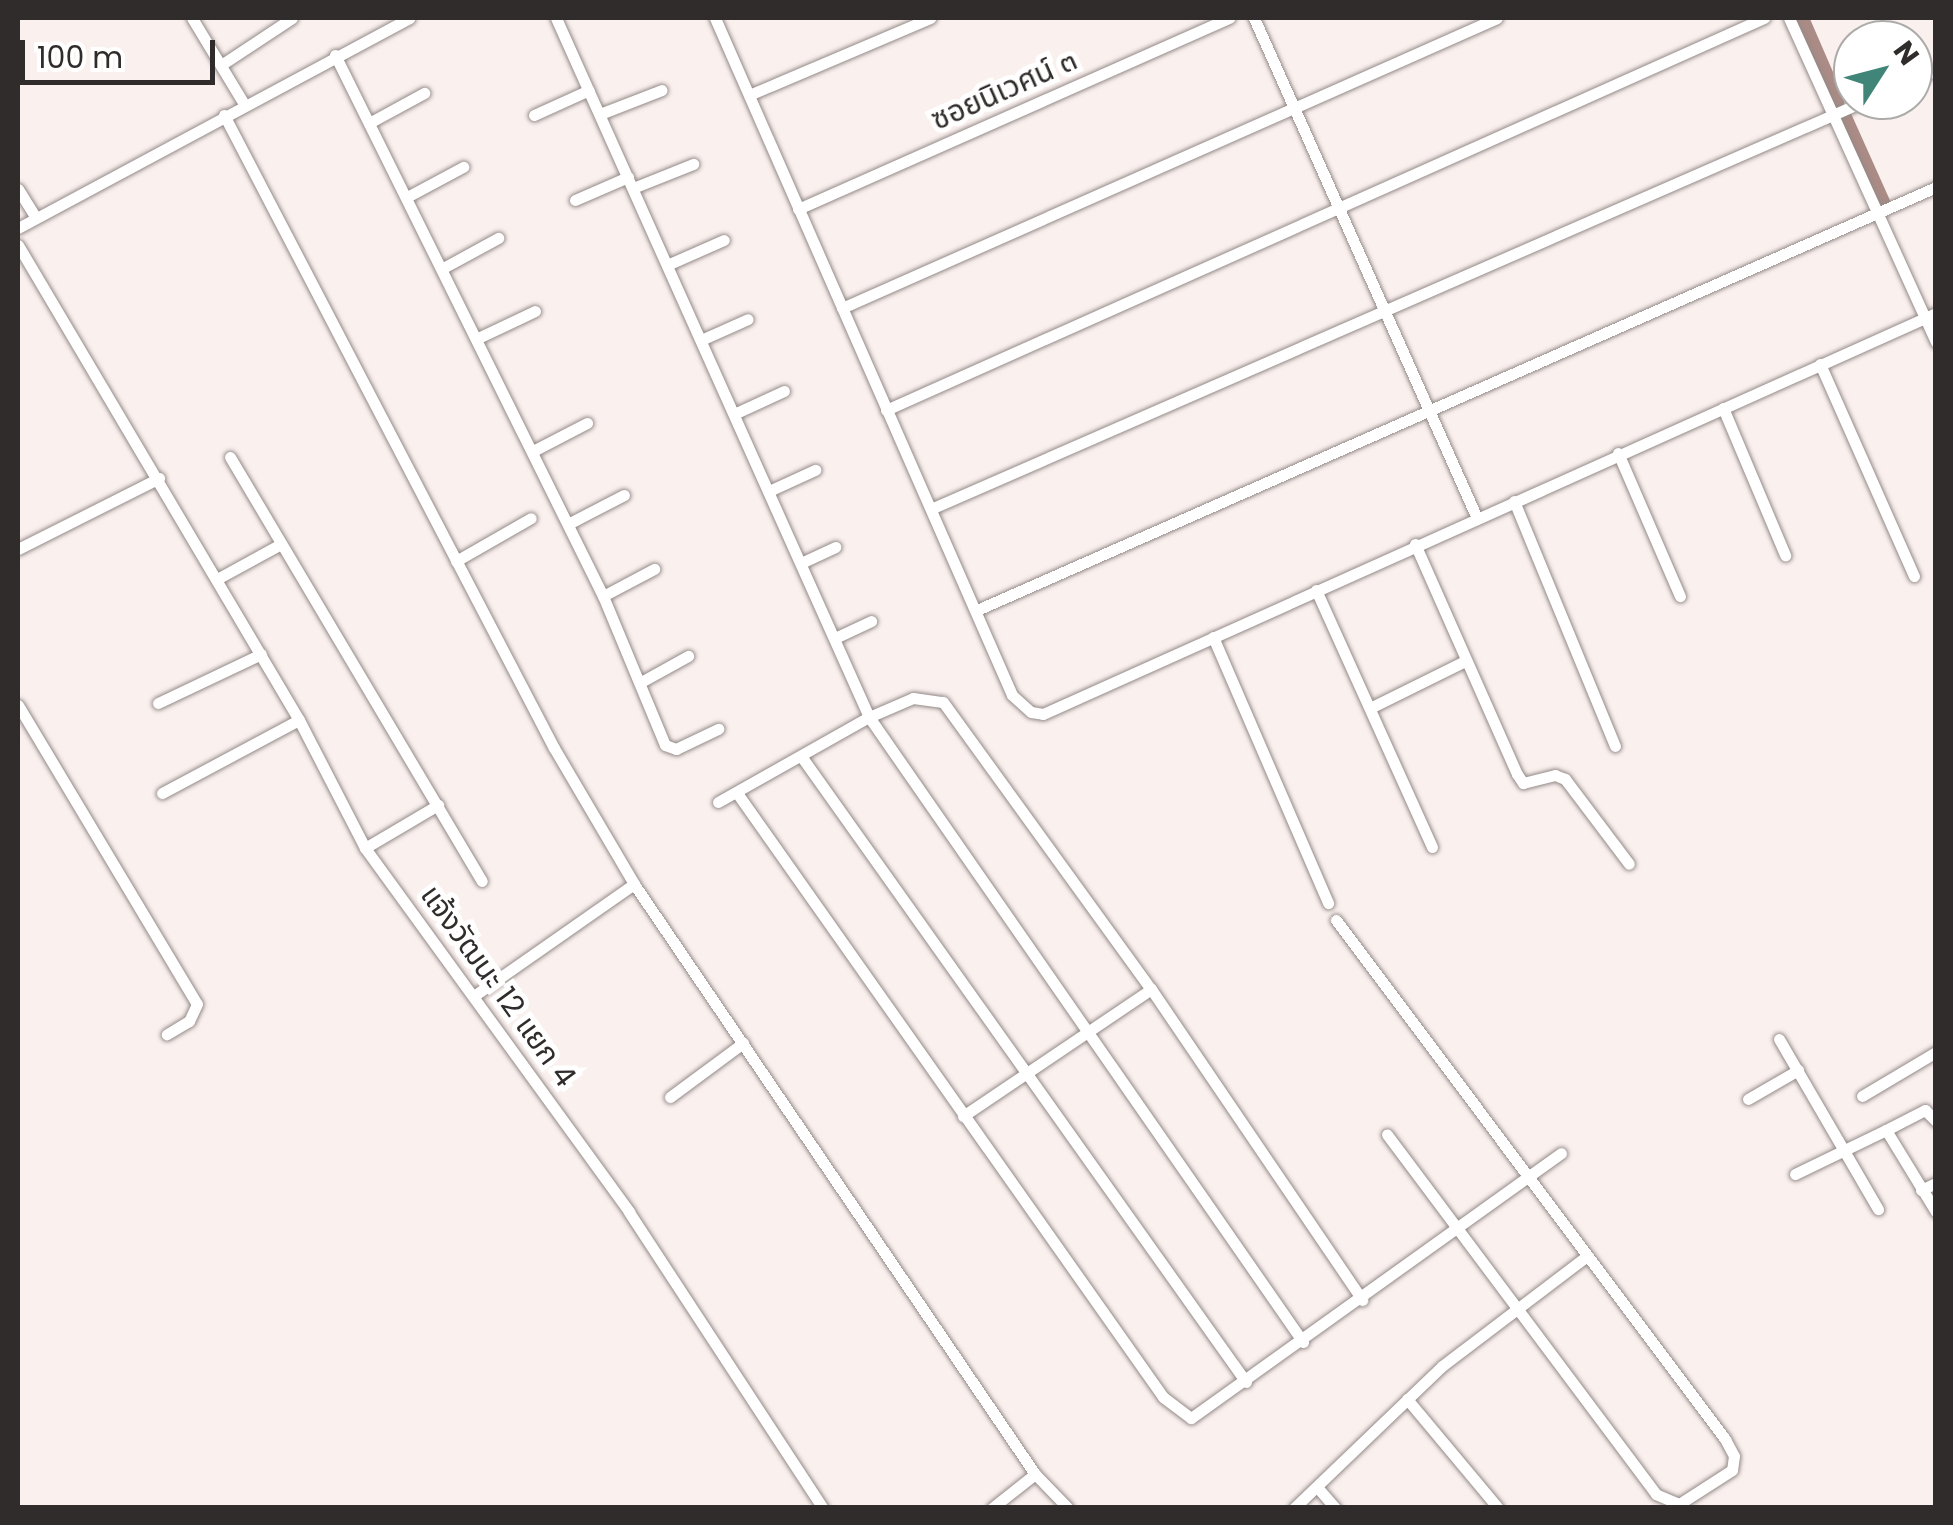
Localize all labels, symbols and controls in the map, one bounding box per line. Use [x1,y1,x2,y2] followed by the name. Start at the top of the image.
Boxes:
[25,20,220,82] scale bar
[1833,20,1933,120] north arrow
[1884,33,1928,73] text: N
[37,36,123,79] text: 100 m
[926,42,1082,138] street label: ซอยนิเวศน์ ๓
[413,878,583,1094] street label: แจ้งวัฒนะ 12 แยก 4

